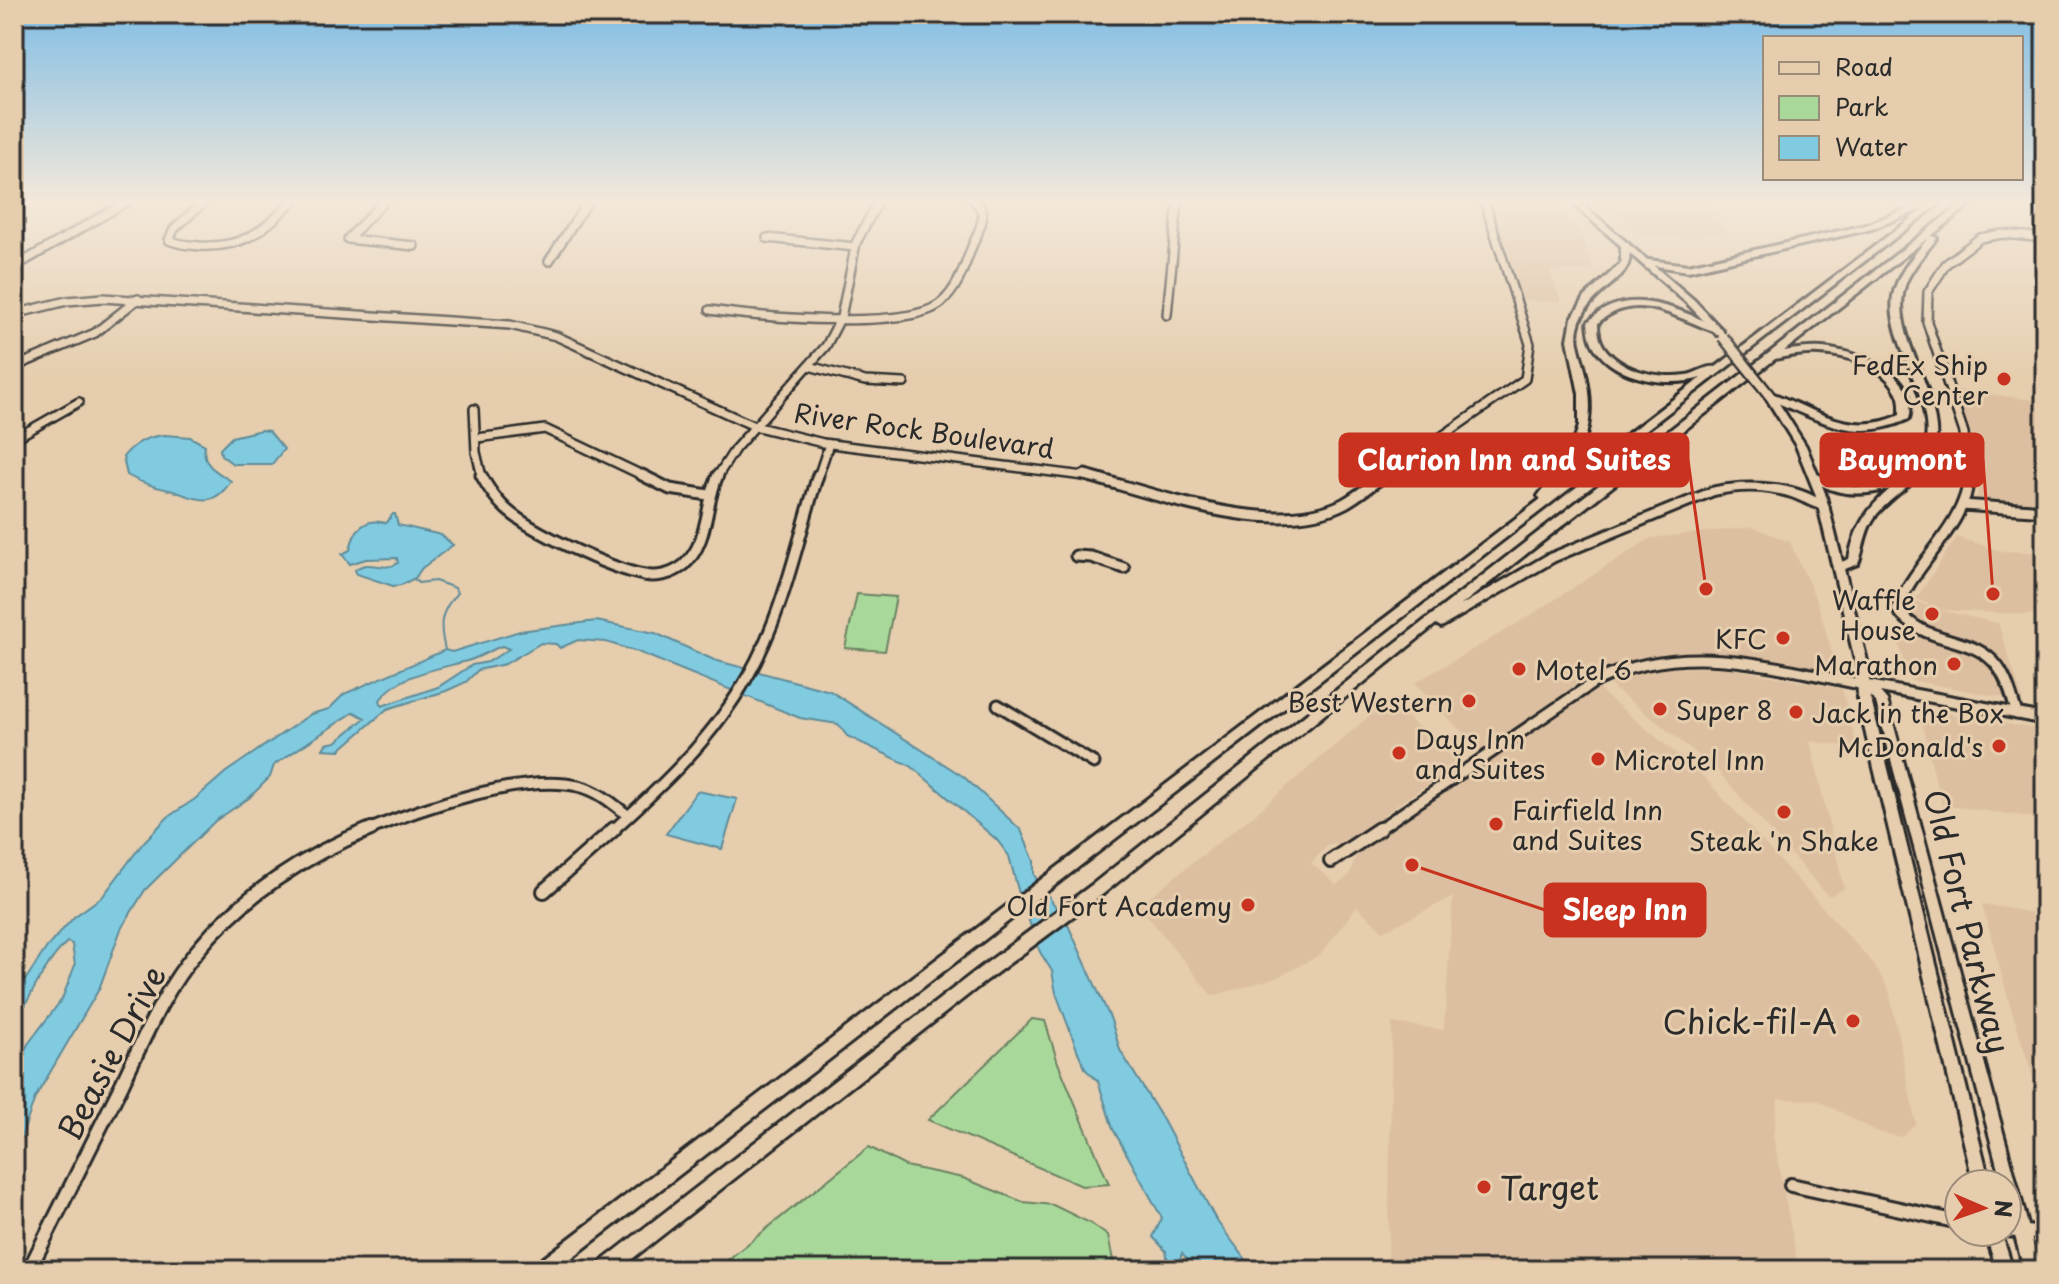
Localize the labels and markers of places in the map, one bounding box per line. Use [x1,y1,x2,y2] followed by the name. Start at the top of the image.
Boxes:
[1852,345,1989,414] place label: FedEx Ship Center
[1995,370,2013,388] marker: FedEx Ship Center
[1340,434,1688,486] callout: Clarion Inn and Suites
[1821,434,1983,486] callout: Baymont
[1832,580,1916,649] place label: Waffle House
[1923,605,1941,623] marker: Waffle House
[1715,619,1767,658] place label: KFC
[1774,629,1792,647] marker: KFC
[1814,645,1938,684] place label: Marathon
[1535,650,1632,689] place label: Motel 6
[1945,655,1963,673] marker: Marathon
[1510,660,1528,678] marker: Motel 6
[1288,682,1453,721] place label: Best Western
[1676,690,1773,729] place label: Super 8
[1460,692,1478,710] marker: Best Western
[1812,693,2004,732] place label: Jack in the Box
[1651,700,1669,718] marker: Super 8
[1787,703,1805,721] marker: Jack in the Box
[1415,719,1545,788] place label: Days Inn and Suites
[1837,727,1983,766] place label: McDonald's
[1990,737,2008,755] marker: McDonald's
[1614,740,1765,779] place label: Microtel Inn
[1390,744,1408,762] marker: Days Inn and Suites
[1589,750,1607,768] marker: Microtel Inn
[1512,790,1663,859] place label: Fairfield Inn and Suites
[1775,803,1793,821] marker: Steak 'n Shake
[1487,815,1505,833] marker: Fairfield Inn and Suites
[1689,821,1879,860] place label: Steak 'n Shake
[1545,884,1705,936] callout: Sleep Inn
[1006,886,1232,925] place label: Old Fort Academy
[1239,896,1257,914] marker: Old Fort Academy
[1663,997,1837,1045] place label: Chick-fil-A
[1844,1012,1862,1030] marker: Chick-fil-A
[1500,1163,1599,1211] place label: Target
[1475,1178,1493,1196] marker: Target

